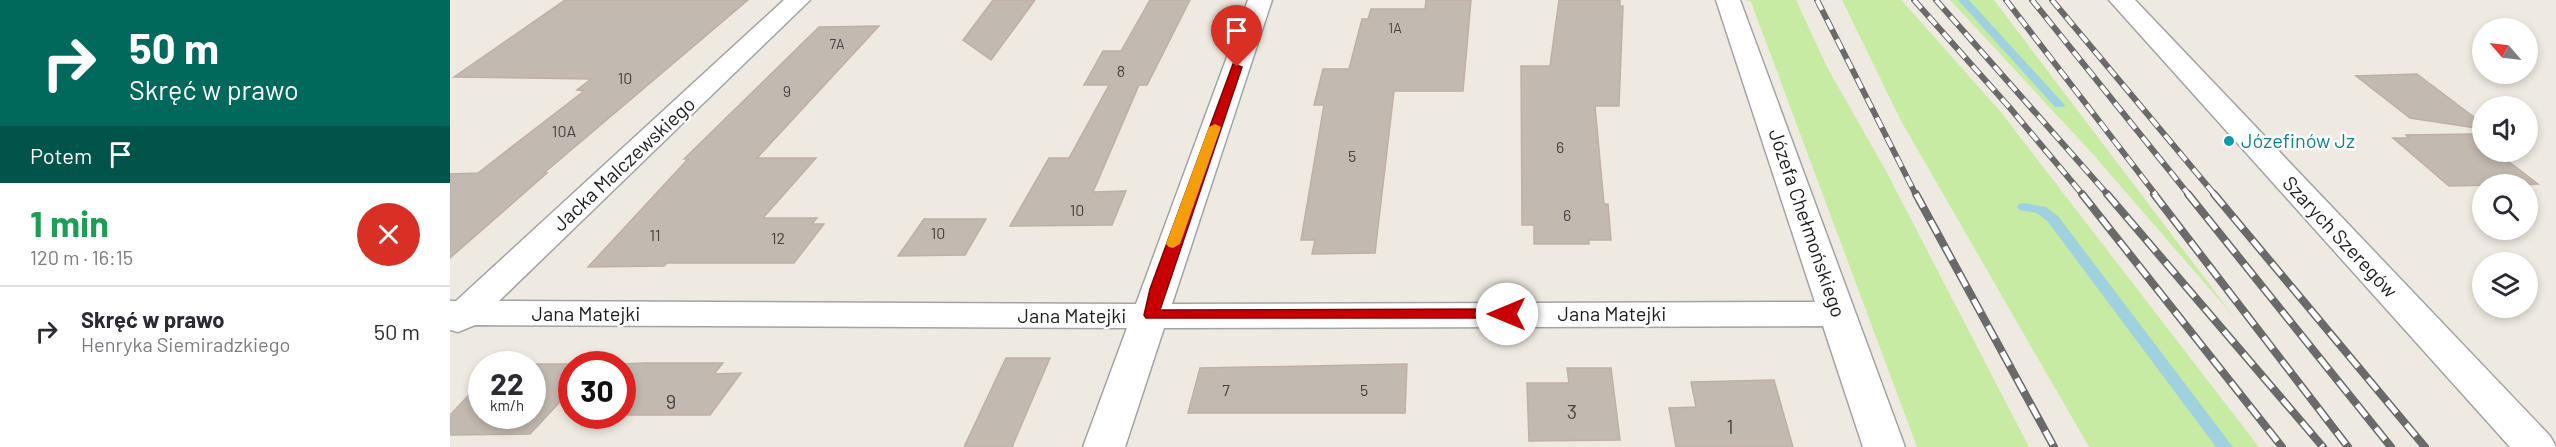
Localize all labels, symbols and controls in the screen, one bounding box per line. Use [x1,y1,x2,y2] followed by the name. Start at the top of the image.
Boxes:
[1211,5,1262,67] pin
[1220,14,1253,47] icon: arrive
[2472,18,2538,84] north arrow
[2472,18,2538,318] map controls
[1388,19,1402,36] house number: 1A
[129,22,219,72] text: 50 m
[30,24,108,102] icon: right
[829,35,845,52] house number: 7A
[1117,61,1125,80] house number: 8
[618,68,632,87] house number: 10
[129,73,299,105] text: Skręć w prawo
[783,81,791,100] house number: 9
[547,91,699,235] street label: Jacka Malczewskiego
[2472,96,2538,162] button: sound
[552,121,576,140] house number: 10A
[1764,125,1852,320] street label: Józefa Chełmońskiego
[2241,128,2355,152] place label: Józefinów Jz
[2222,134,2236,148] marker: Józefinów Jz
[1556,137,1564,156] house number: 6
[104,138,137,171] icon: arrive
[30,142,92,168] text: Potem
[1348,146,1356,165] house number: 5
[2278,171,2403,302] street label: Szarych Szeregów
[2472,174,2538,240] button: search
[1070,200,1084,219] house number: 10
[30,201,109,244] text: 1 min
[357,203,420,266] button: close
[1563,205,1571,224] house number: 6
[931,223,945,242] house number: 10
[649,225,661,244] house number: 11
[771,228,785,247] house number: 12
[30,245,133,269] text: 120 m · 16:15
[2472,252,2538,318] button: layers
[1475,282,1539,346] position arrow
[532,301,640,325] street label: Jana Matejki
[1558,301,1666,325] street label: Jana Matejki
[1018,303,1126,327] street label: Jana Matejki
[81,306,225,332] text: Skręć w prawo
[30,315,63,348] icon: right
[374,318,420,344] text: 50 m
[81,332,290,356] text: Henryka Siemiradzkiego
[558,351,636,429] speed limit sign: 30
[490,365,524,401] text: 22
[1222,380,1230,399] house number: 7
[1360,380,1368,399] house number: 5
[666,389,676,413] house number: 9
[490,396,524,414] text: km/h
[1567,399,1577,423] house number: 3
[1727,414,1734,438] house number: 1

